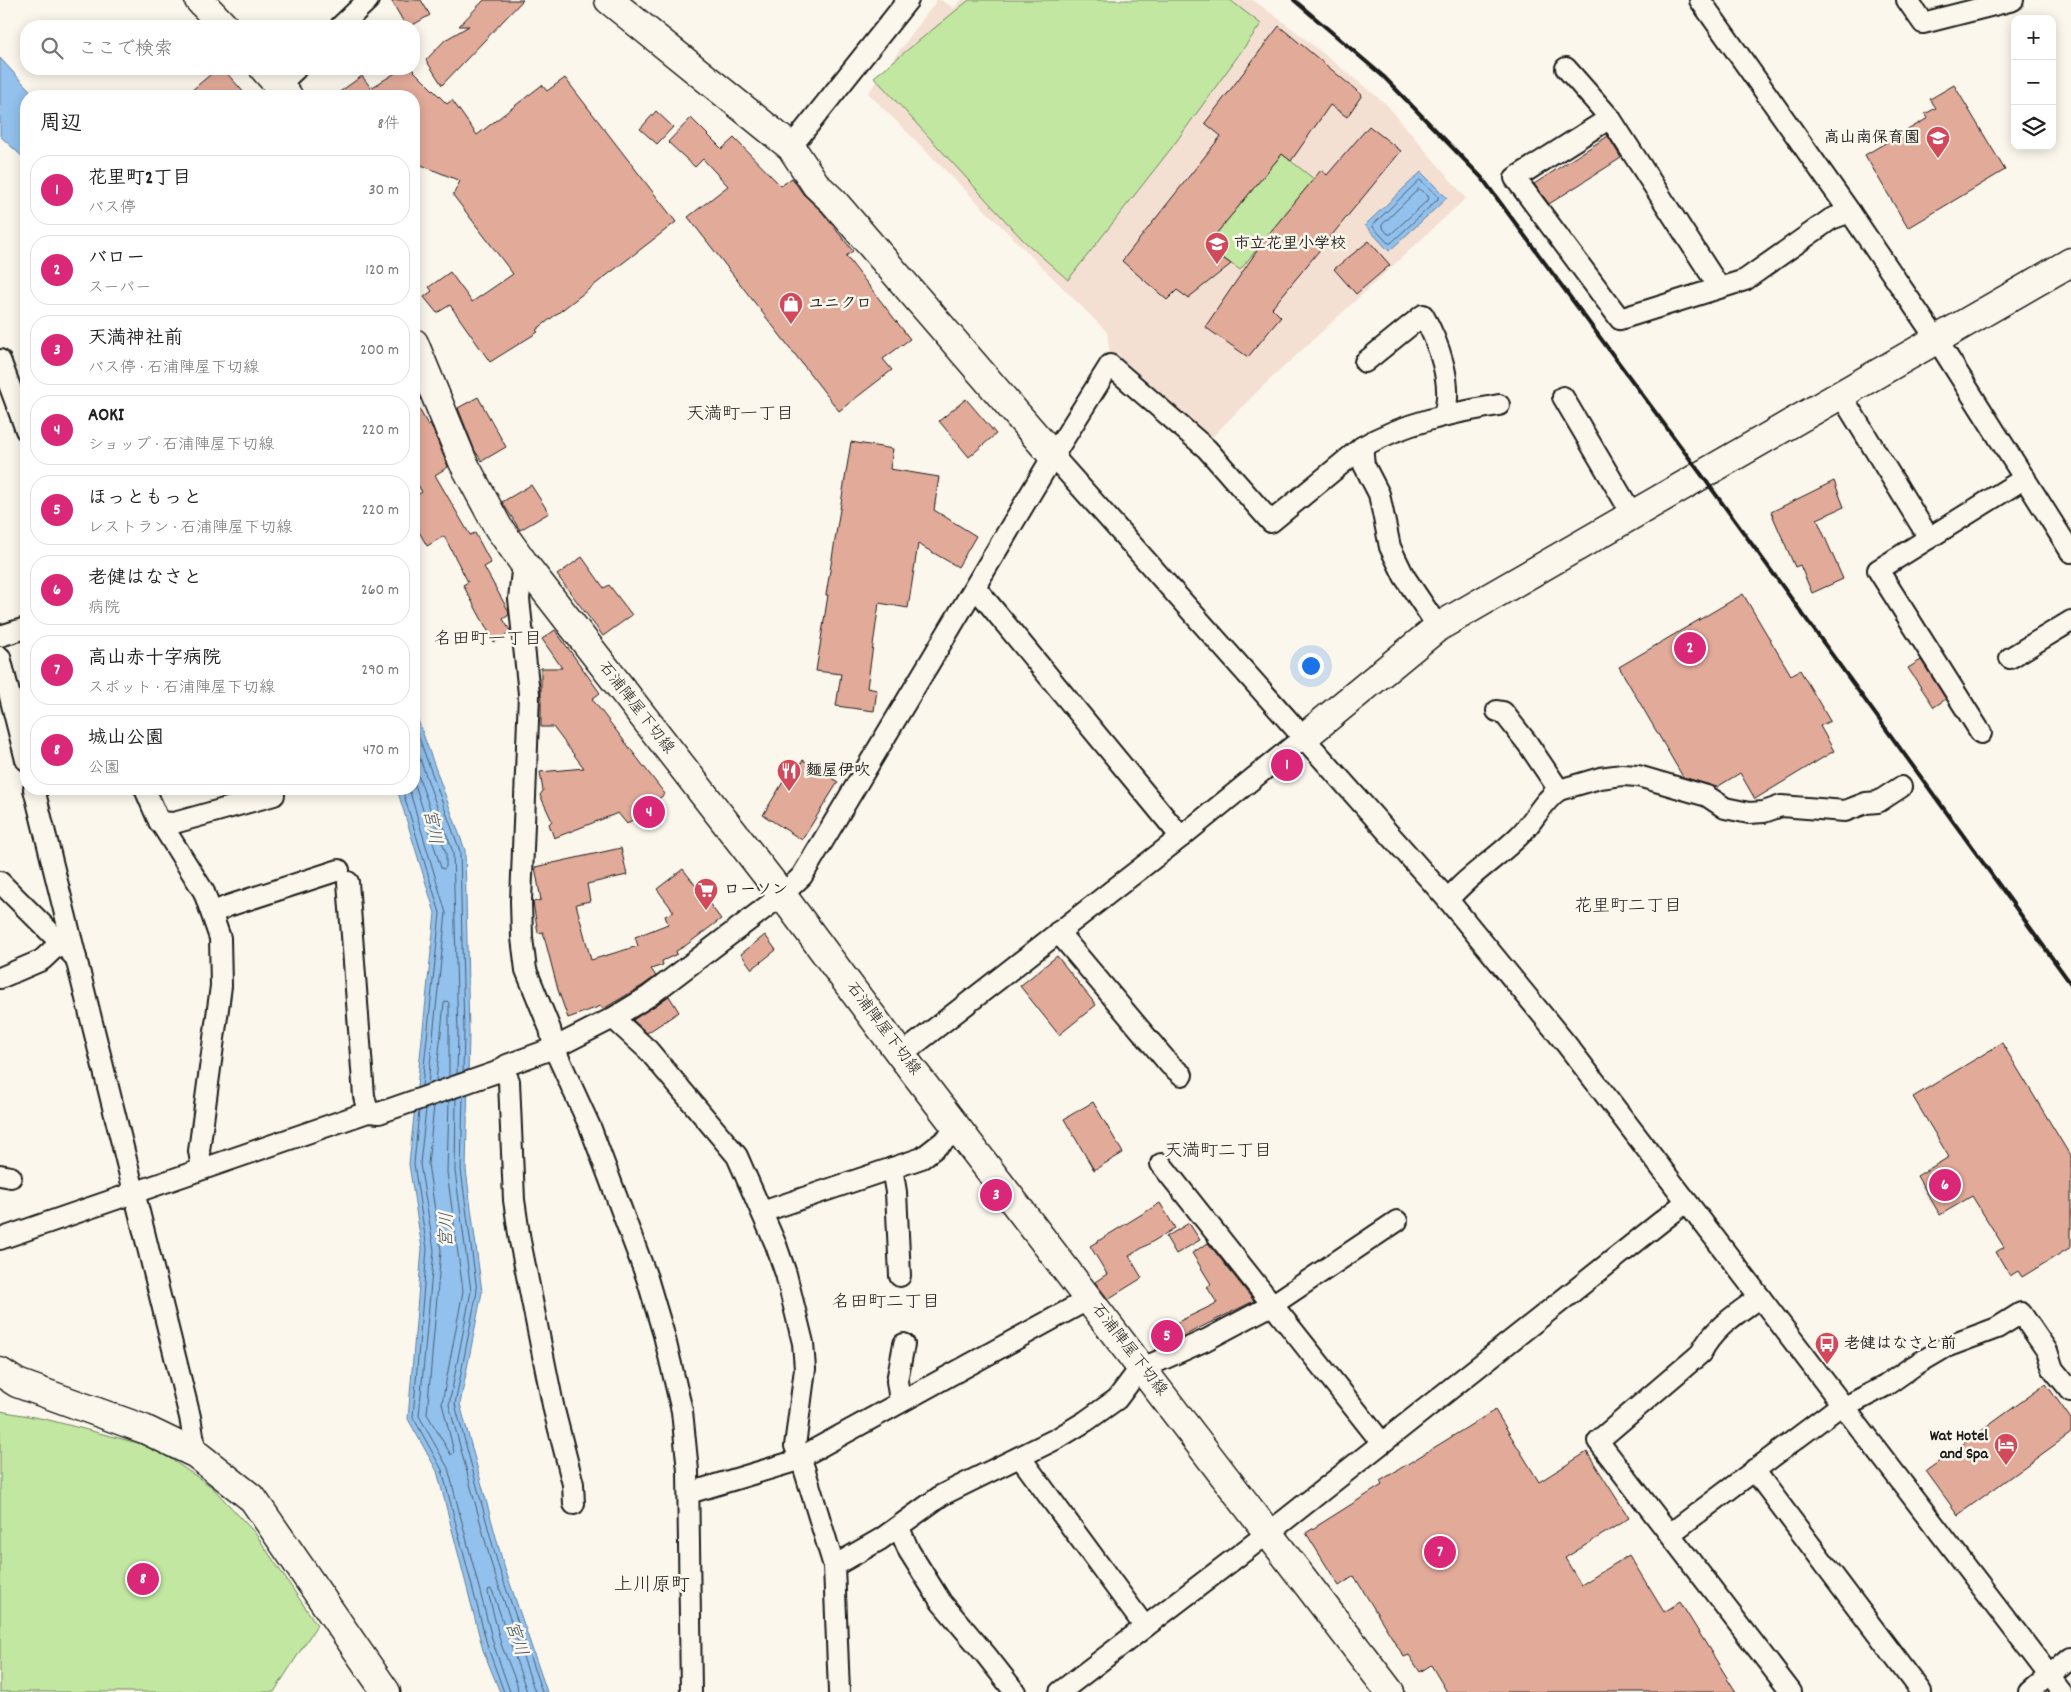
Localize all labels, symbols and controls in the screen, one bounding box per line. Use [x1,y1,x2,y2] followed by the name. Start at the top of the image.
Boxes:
[2011,15,2056,150] map controls
[2011,15,2056,60] button: +
[20,20,420,75] search box
[38,34,66,62] icon: search
[78,37,173,64] text: ここで検索
[2011,60,2056,105] button: −
[2011,105,2056,150] button: layers
[40,110,82,140] text: 周辺
[378,113,400,136] text: 8件
[1925,125,1951,159] school or university icon: 高山南保育園
[1824,127,1920,150] place label: 高山南保育園
[88,166,191,193] text: 花里町2丁目
[55,179,59,202] text: 1
[369,179,399,202] text: 30 m
[88,197,136,220] text: バス停
[1204,231,1230,265] school or university icon: 市立花里小学校
[1234,233,1346,256] place label: 市立花里小学校
[88,246,145,273] text: バロー
[54,259,61,282] text: 2
[365,259,399,282] text: 120 m
[88,277,151,300] text: スーパー
[778,291,804,325] shop icon: ユニクロ
[808,293,872,316] place label: ユニクロ
[88,326,183,353] text: 天満神社前
[53,339,61,362] text: 3
[360,339,399,362] text: 200 m
[88,357,259,380] text: バス停 · 石浦陣屋下切線
[88,403,124,430] text: AOKI
[686,403,794,428] district label: 天満町一丁目
[54,419,60,442] text: 4
[362,419,399,442] text: 220 m
[88,434,274,457] text: ショップ · 石浦陣屋下切線
[88,486,202,513] text: ほっともっと
[53,499,61,522] text: 5
[362,499,399,522] text: 220 m
[88,517,292,540] text: レストラン · 石浦陣屋下切線
[88,566,202,593] text: 老健はなさと
[53,579,61,602] text: 6
[361,579,399,602] text: 260 m
[88,597,120,620] text: 病院
[434,628,542,653] district label: 名田町一丁目
[1674,629,1706,667] pin: 2
[88,646,221,673] text: 高山赤十字病院
[1298,653,1324,679] your location
[592,657,680,759] street label: 石浦陣屋下切線
[54,659,60,682] text: 7
[361,659,399,682] text: 290 m
[88,677,275,700] text: スポット · 石浦陣屋下切線
[88,726,164,753] text: 城山公園
[54,739,60,762] text: 8
[363,739,399,762] text: 470 m
[1271,746,1303,784] pin: 1
[88,757,120,780] text: 公園
[776,758,802,792] restaurant icon: 麵屋伊吹
[806,760,870,783] place label: 麵屋伊吹
[633,793,665,831] pin: 4
[415,807,447,847] water label: 宮川
[693,877,719,911] supermarket icon: ローソン
[724,879,788,902] place label: ローソン
[1574,895,1682,920] district label: 花里町二丁目
[840,977,926,1081] street label: 石浦陣屋下切線
[1164,1140,1272,1165] district label: 天満町二丁目
[1929,1166,1961,1204] pin: 6
[980,1176,1012,1214] pin: 3
[435,1212,461,1248] water label: 宮川
[832,1291,940,1316] district label: 名田町二丁目
[1085,1299,1173,1401] street label: 石浦陣屋下切線
[1151,1317,1183,1355] pin: 5
[1814,1331,1840,1365] bus stop icon: 老健はなさと前
[1844,1333,1956,1356] place label: 老健はなさと前
[1930,1425,1989,1466] place label: Wat Hotel and Spa
[1993,1432,2019,1466] hotel icon: Wat Hotel and Spa
[1424,1533,1456,1571] pin: 7
[127,1560,159,1598] pin: 8
[614,1573,690,1600] district label: 上川原町
[498,1618,532,1660] water label: 宮川

